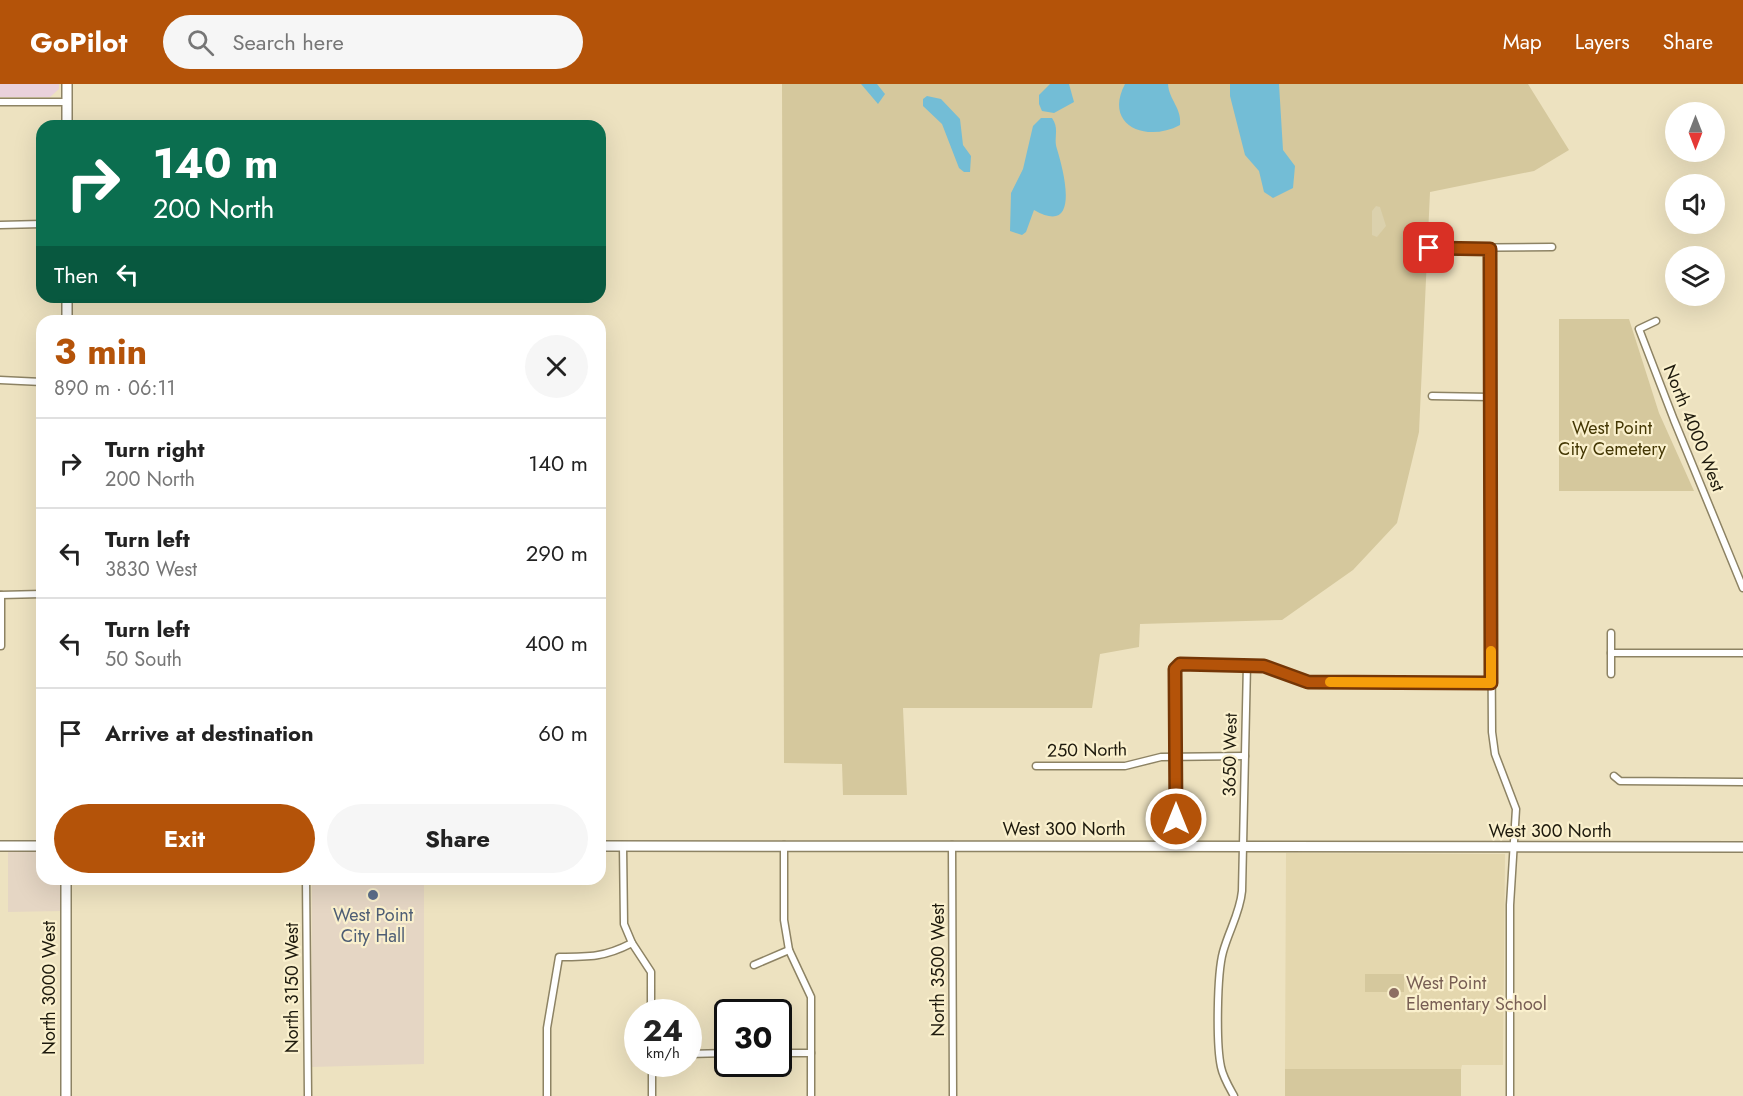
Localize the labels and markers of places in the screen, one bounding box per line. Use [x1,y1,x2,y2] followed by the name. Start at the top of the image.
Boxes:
[1403,222,1454,273] pin
[366,888,380,902] marker: West Point City Hall
[333,902,414,949] place label: West Point City Hall
[1406,970,1547,1017] place label: West Point Elementary School
[1387,986,1401,1000] marker: West Point Elementary School

